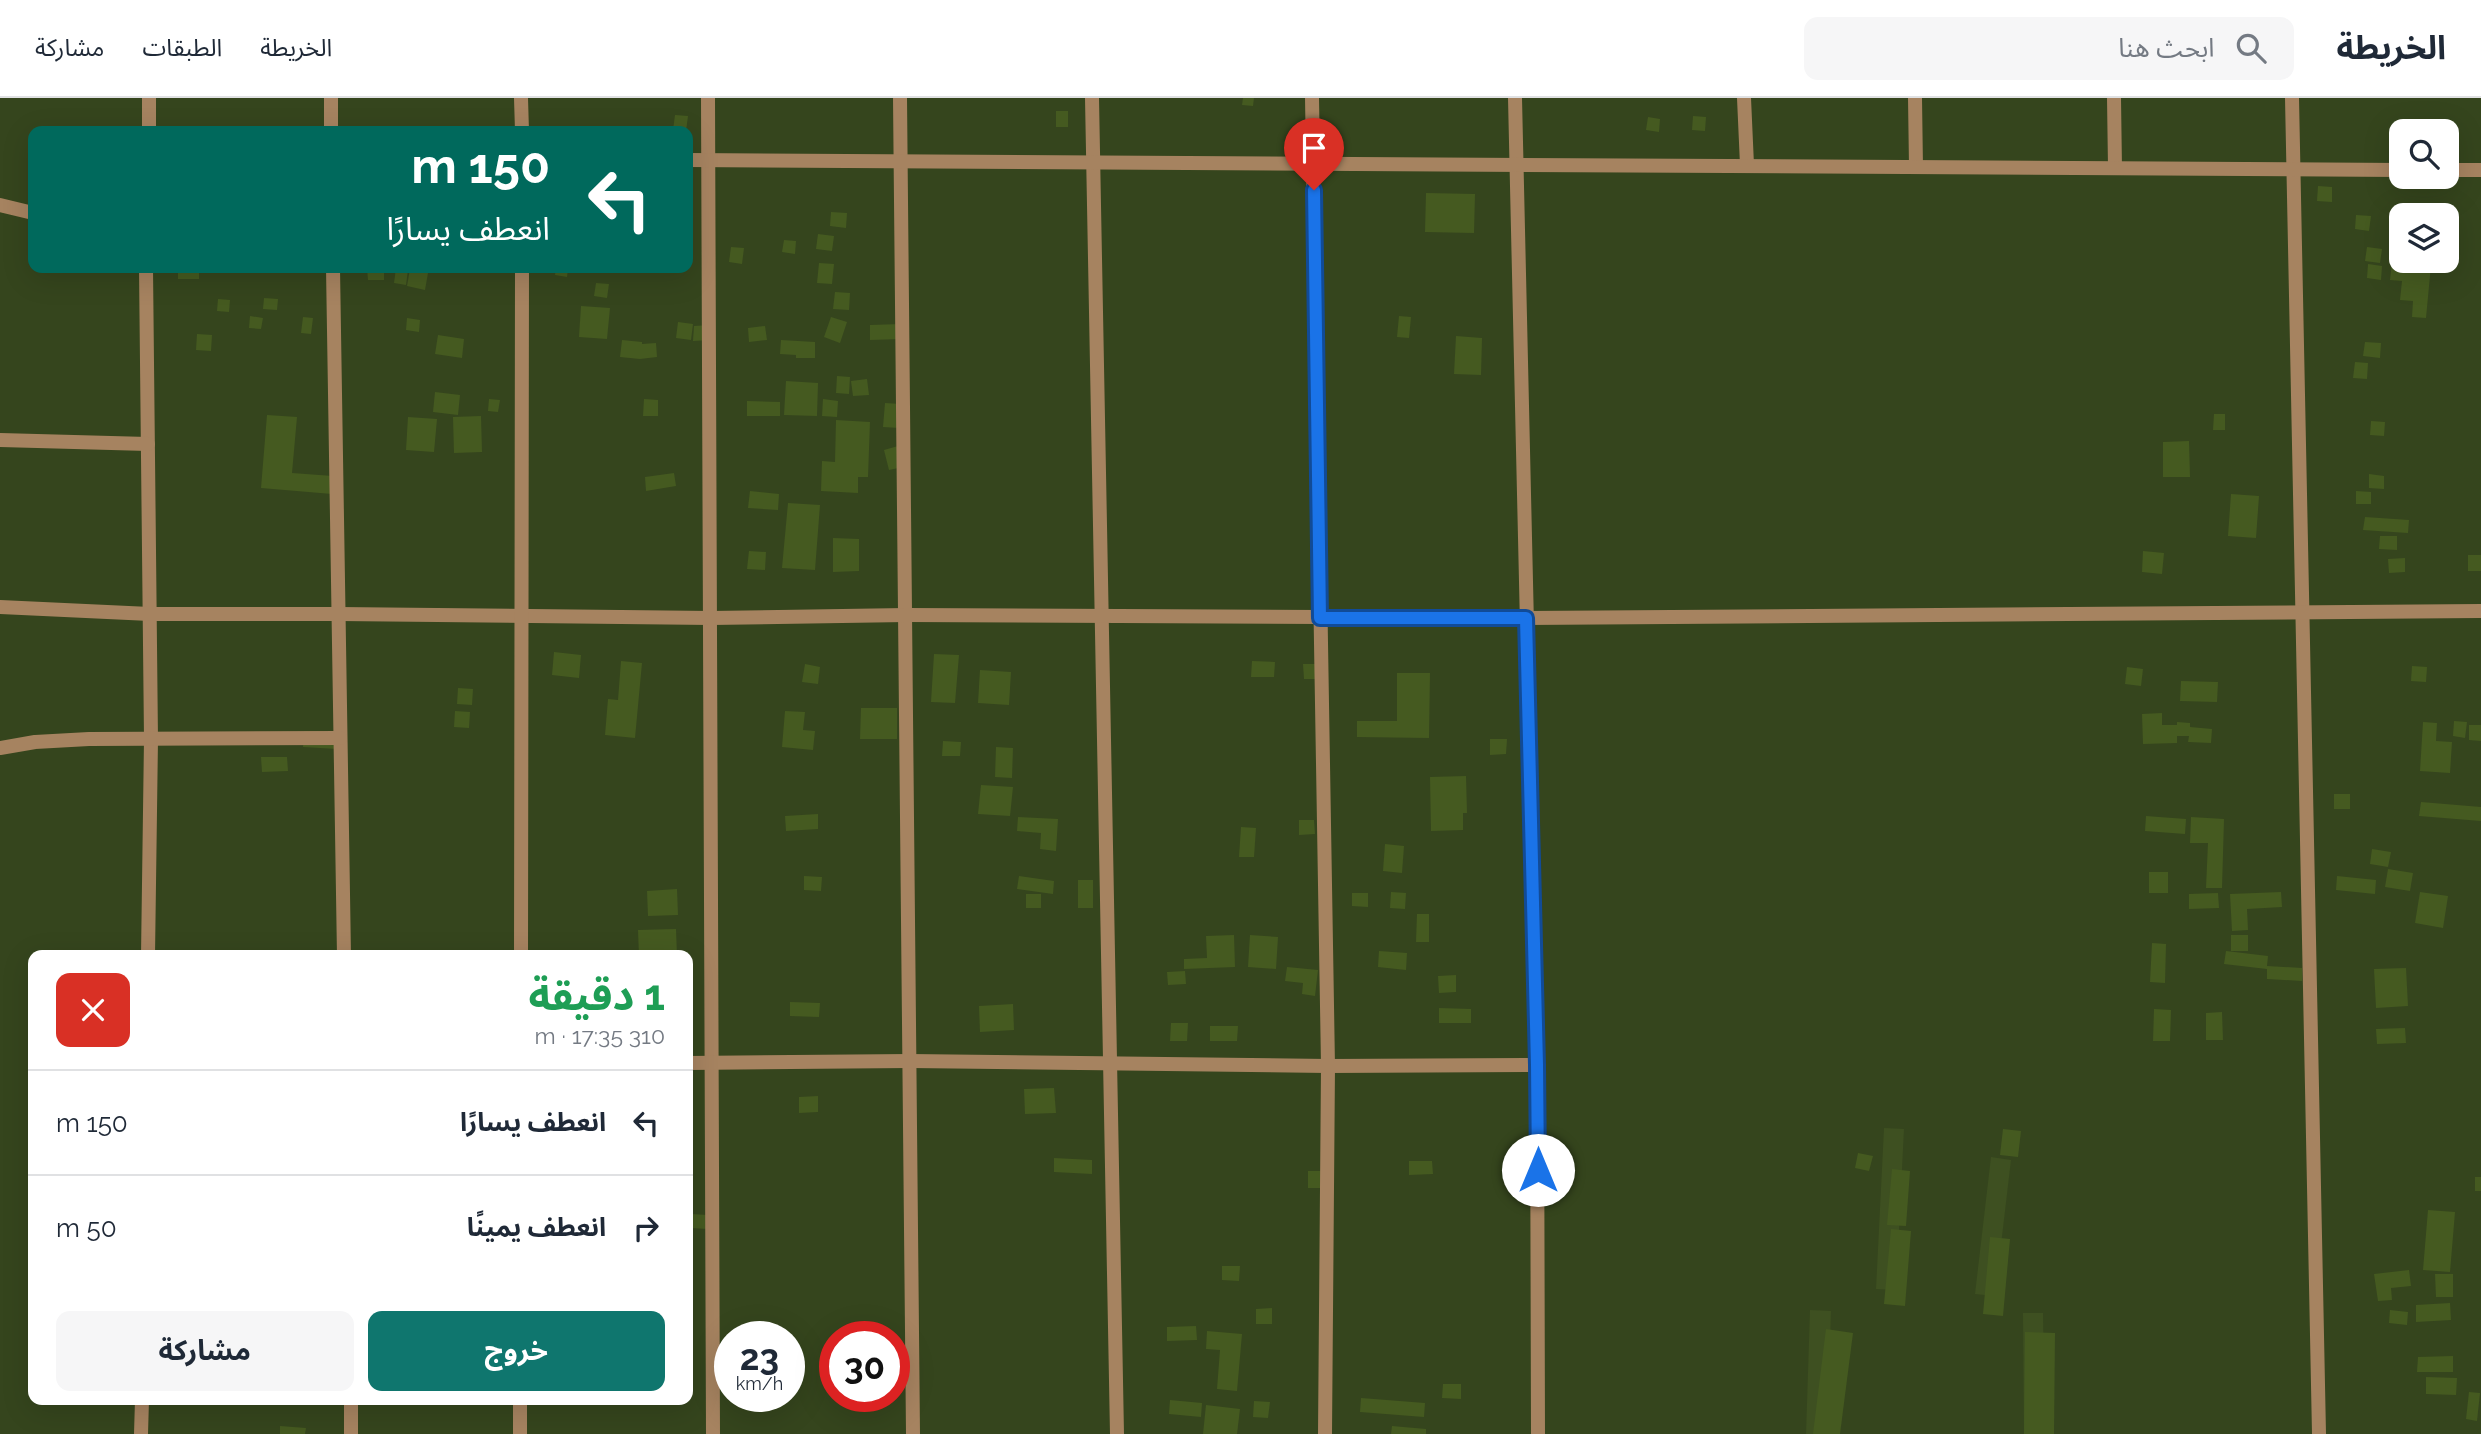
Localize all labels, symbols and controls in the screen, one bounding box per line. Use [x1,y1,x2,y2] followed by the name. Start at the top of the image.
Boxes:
[1804,17,2294,80] search box
[2336,28,2446,67] text: الخريطة
[2232,29,2270,67] icon: search
[35,33,104,62] text: مشاركة
[142,33,222,62] text: الطبقات
[260,33,332,62] text: الخريطة
[2118,33,2214,63] text: ابحث هنا
[1284,118,1344,190] pin
[2389,119,2459,273] map controls
[2389,119,2459,189] button: search
[1295,129,1333,167] icon: arrive
[411,137,550,194] text: 150 m
[574,154,665,245] icon: left
[2389,203,2459,273] button: layers
[386,210,550,247] text: انعطف يسارًا
[528,971,665,1020] text: 1 دقيقة
[56,973,130,1047] button: close
[535,1022,665,1049] text: 310 m · 17:35
[627,1104,665,1142] icon: left
[460,1107,606,1137] text: انعطف يسارًا
[56,1108,128,1138] text: 150 m
[1501,1133,1575,1207] position arrow
[627,1209,665,1247] icon: right
[467,1212,606,1242] text: انعطف يمينًا
[56,1213,117,1243] text: 50 m
[56,1311,354,1391] button: مشاركة
[368,1311,665,1391] button: خروج
[819,1321,910,1412] speed limit sign: 30
[740,1337,779,1378] text: 23
[736,1373,783,1394] text: km/h

